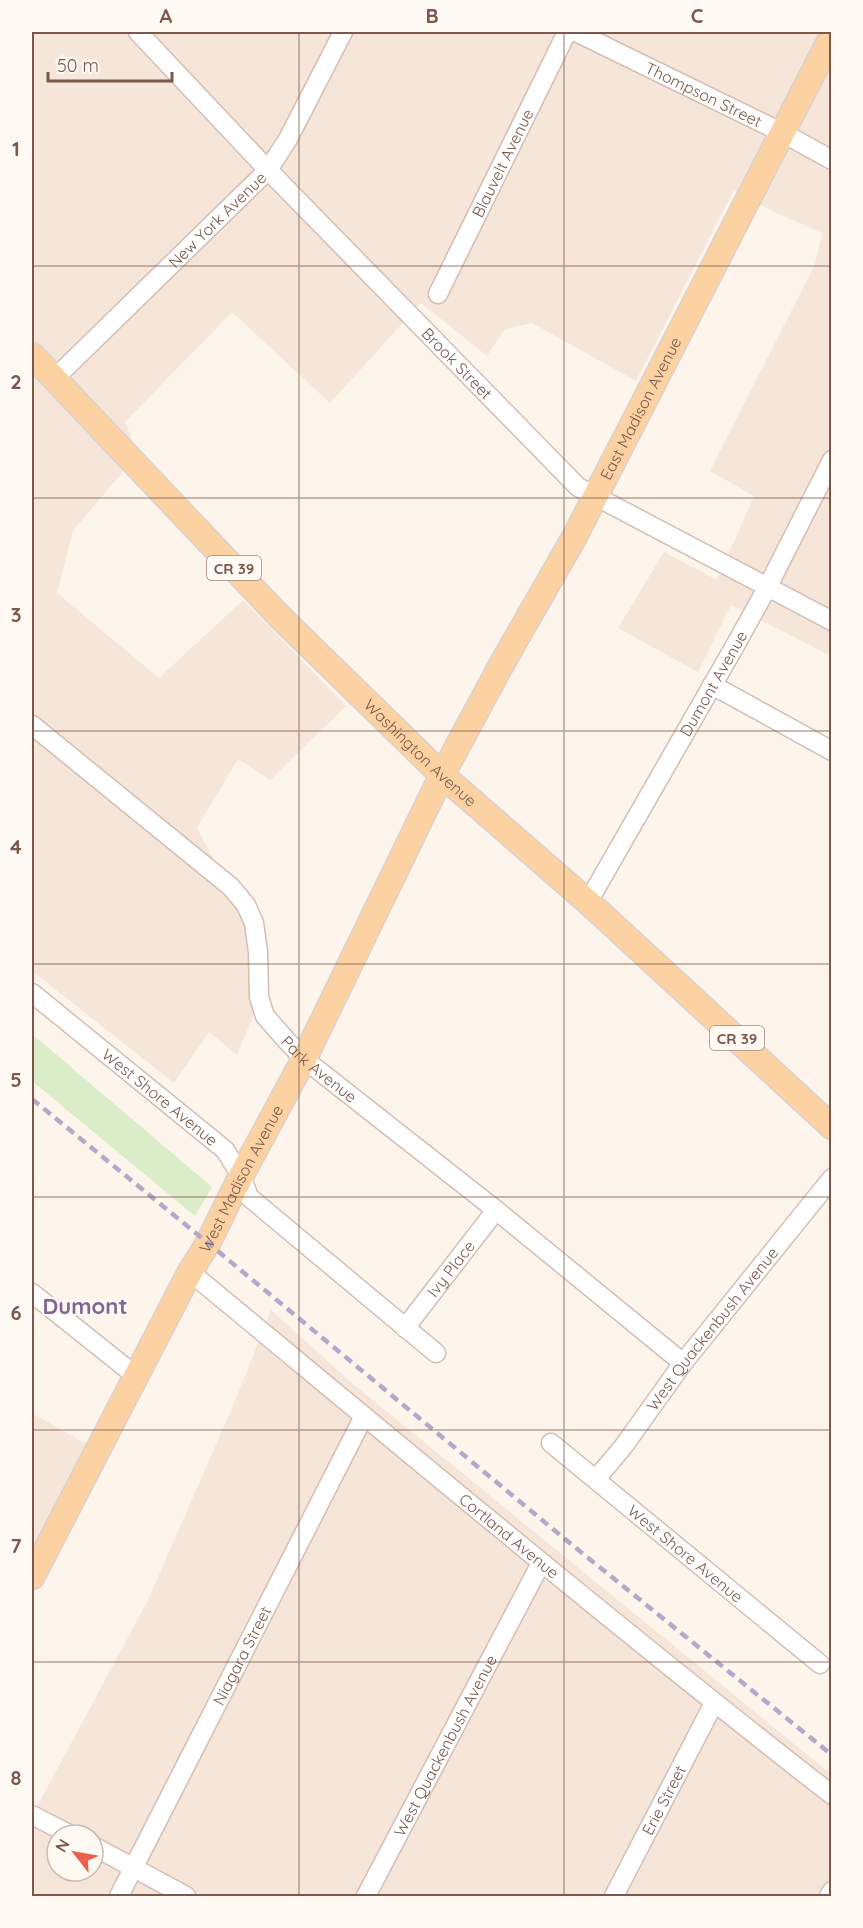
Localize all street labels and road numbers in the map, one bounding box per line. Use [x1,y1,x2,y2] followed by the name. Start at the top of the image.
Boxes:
[642,57,765,131] street label: Thompson Street
[467,106,538,221] street label: Blauvelt Avenue
[164,167,270,272] street label: New York Avenue
[418,323,496,403] street label: Brook Street
[596,334,686,483] street label: East Madison Avenue
[207,556,261,580] road number: CR 39
[675,627,751,740] street label: Dumont Avenue
[360,695,481,811] street label: Washington Avenue
[710,1026,764,1050] road number: CR 39
[277,1031,361,1107] street label: Park Avenue
[98,1044,222,1150] street label: West Shore Avenue
[195,1101,287,1256] street label: West Madison Avenue
[423,1236,479,1301] street label: Ivy Place
[642,1243,782,1415] street label: West Quackenbush Avenue
[455,1489,563,1583] street label: Cortland Avenue
[624,1500,747,1607] street label: West Shore Avenue
[208,1603,275,1708] street label: Niagara Street
[389,1651,501,1840] street label: West Quackenbush Avenue
[637,1762,690,1838] street label: Erie Street

